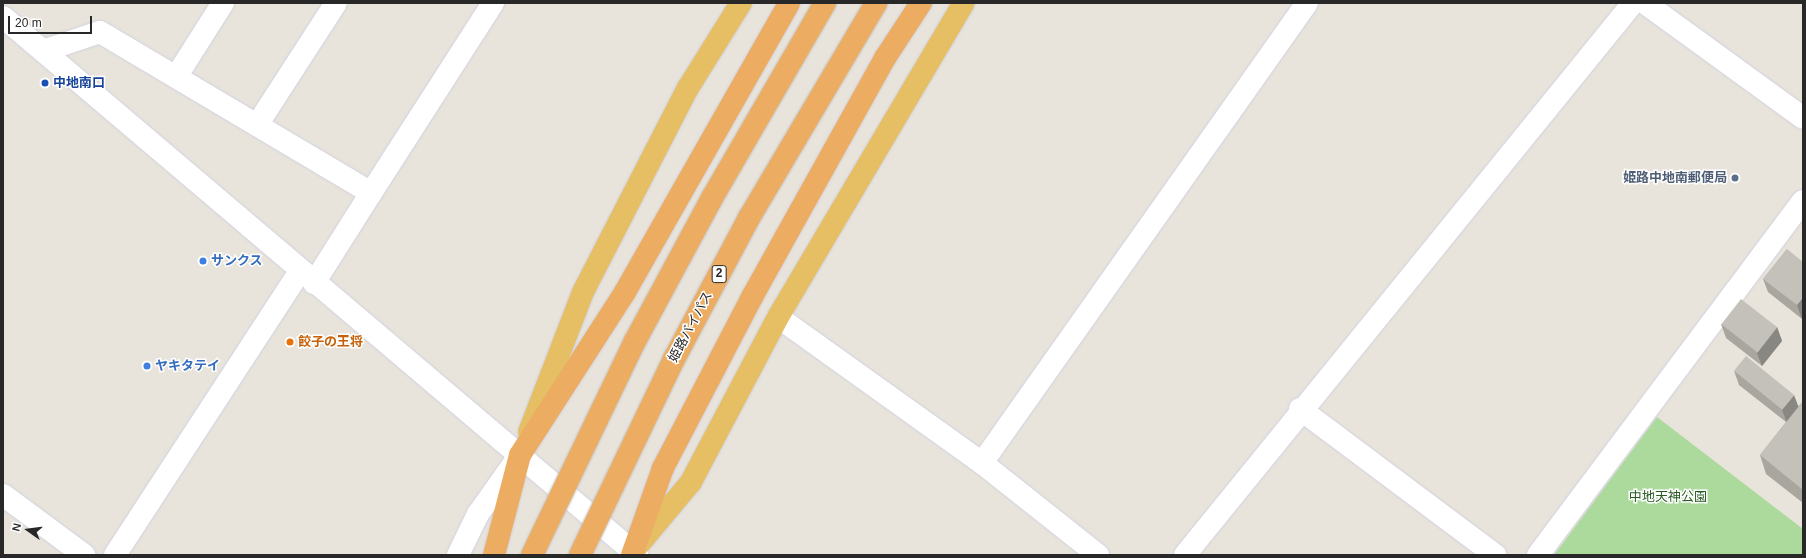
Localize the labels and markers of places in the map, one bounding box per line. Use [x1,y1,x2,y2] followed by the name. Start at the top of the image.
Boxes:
[53,75,105,91] place label: 中地南口
[40,78,50,88] marker: 中地南口
[1623,170,1727,186] place label: 姫路中地南郵便局
[1730,173,1740,183] marker: 姫路中地南郵便局
[211,253,263,269] place label: サンクス
[198,256,208,266] marker: サンクス
[298,334,363,350] place label: 餃子の王将
[285,337,295,347] marker: 餃子の王将
[155,358,220,374] place label: ヤキタテイ
[142,361,152,371] marker: ヤキタテイ

